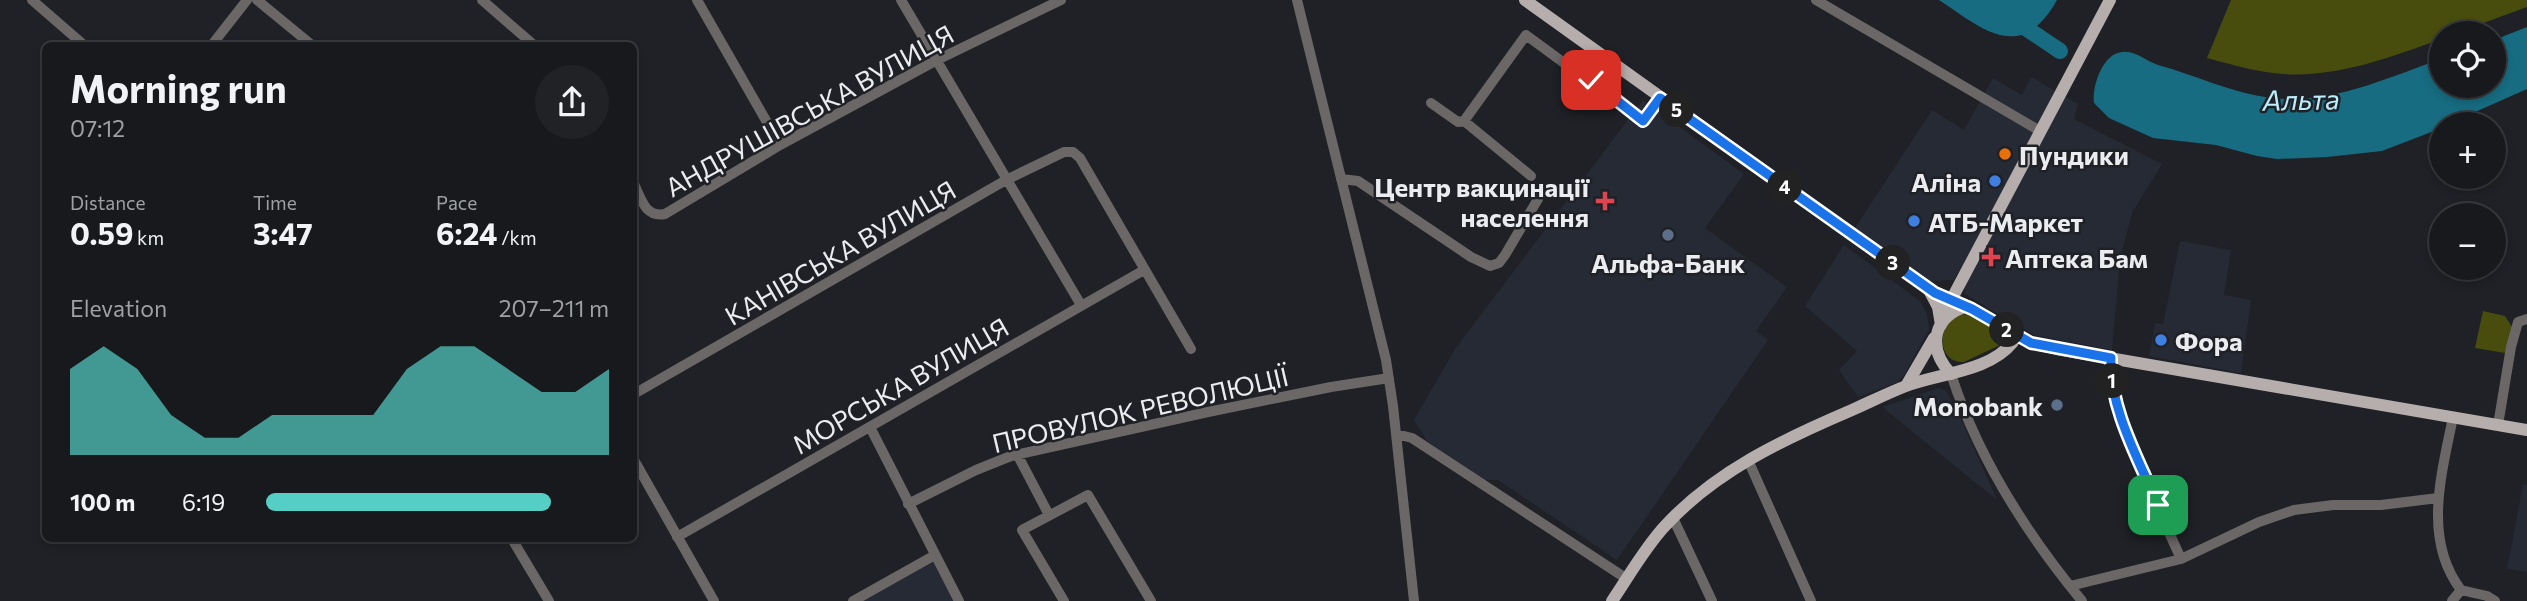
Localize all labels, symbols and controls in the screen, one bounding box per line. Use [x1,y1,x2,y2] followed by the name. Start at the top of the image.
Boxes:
[659,18,959,202] street label: АНДРУШІВСЬКА ВУЛИЦЯ
[2429,21,2506,280] map controls
[2429,21,2506,98] button: locate
[1561,50,1621,110] pin
[1572,61,1610,99] icon: check
[70,64,287,111] text: Morning run
[535,65,609,139] button: share
[2261,81,2340,117] water label: Альта
[1660,92,1694,128] pin: 5
[1671,98,1682,121] text: 5
[2429,112,2506,189] button: +
[70,114,125,142] text: 07:12
[2019,139,2129,170] place label: Пундики
[1997,146,2013,162] marker: Пундики
[1911,166,1981,197] place label: Аліна
[1768,170,1802,204] pin: 4
[1374,171,1591,232] place label: Центр вакцинації населення
[719,173,961,331] street label: КАНІВСЬКА ВУЛИЦЯ
[1987,173,2003,189] marker: Аліна
[1779,175,1790,198] text: 4
[70,191,146,214] text: Distance
[253,191,297,214] text: Time
[436,191,477,214] text: Pace
[1595,191,1615,211] marker: Центр вакцинації населення
[2429,203,2506,280] button: −
[1928,206,2084,237] place label: АТБ-Маркет
[1906,213,1922,229] marker: АТБ-Маркет
[70,214,133,251] text: 0.59
[253,214,313,251] text: 3:47
[436,214,498,251] text: 6:24
[133,226,164,249] text: km
[498,226,537,249] text: /km
[1660,227,1676,243] marker: Альфа-Банк
[2005,242,2148,273] place label: Аптека Бам
[1876,246,1910,280] pin: 3
[1591,247,1745,278] place label: Альфа-Банк
[1983,249,1999,265] marker: Аптека Бам
[1887,251,1898,274] text: 3
[70,294,167,322] text: Elevation
[499,294,609,322] text: 207–211 m
[786,310,1014,460] street label: МОРСЬКА ВУЛИЦЯ
[1990,312,2024,348] pin: 2
[2001,318,2012,341] text: 2
[2175,325,2243,356] place label: Фора
[2153,332,2169,348] marker: Фора
[989,360,1292,458] street label: ПРОВУЛОК РЕВОЛЮЦІЇ
[2094,364,2130,398] pin: 1
[2107,369,2116,392] text: 1
[1913,390,2043,421] place label: Monobank
[2049,397,2065,413] marker: Monobank
[2128,475,2188,535] pin
[2139,486,2177,524] icon: arrive
[70,488,135,516] text: 100 m
[182,488,225,516] text: 6:19

